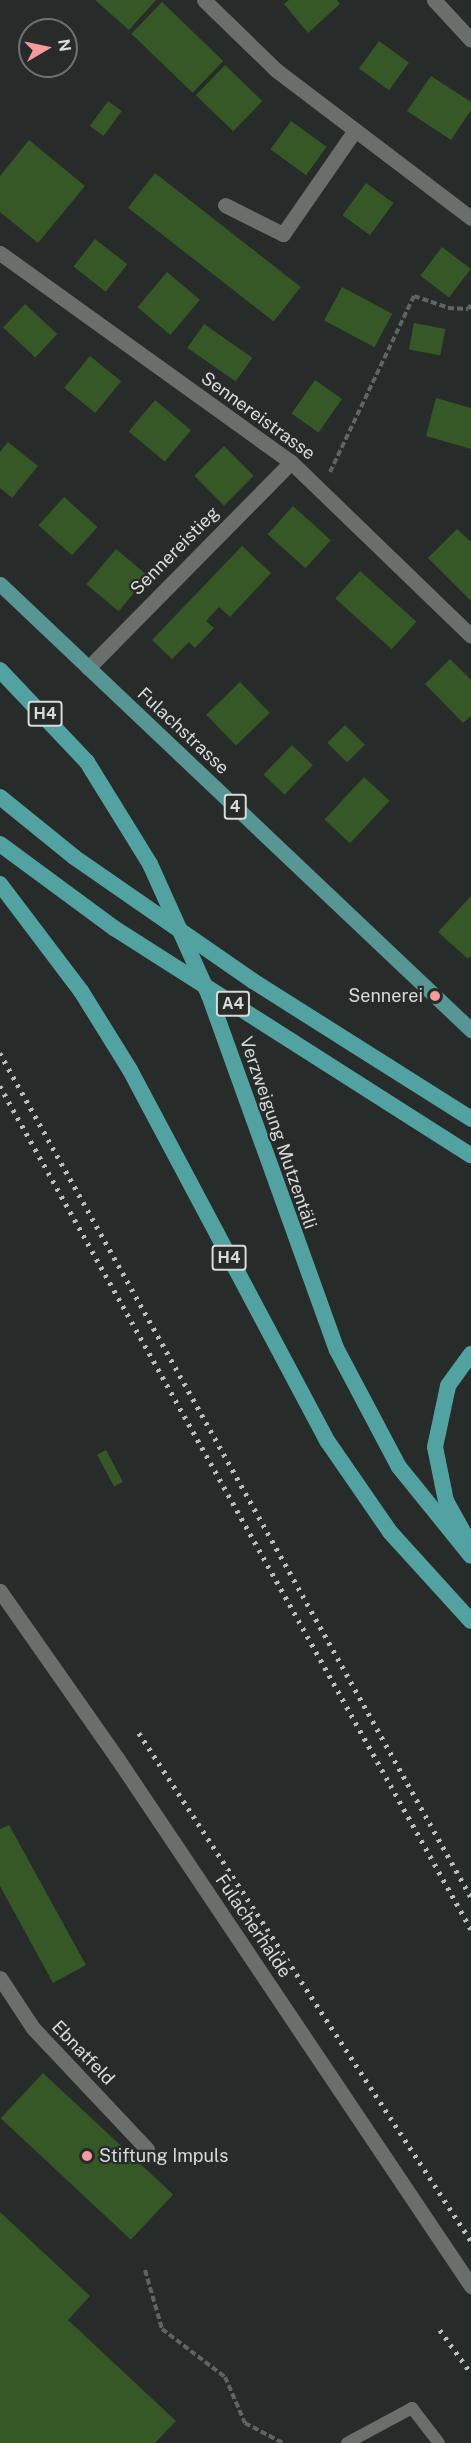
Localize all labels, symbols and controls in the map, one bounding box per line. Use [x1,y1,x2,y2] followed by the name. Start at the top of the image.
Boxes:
[18,18,78,78] north arrow
[54,38,75,53] text: N
[197,367,319,465] street label: Sennereistrasse
[126,502,224,600] street label: Sennereistieg
[133,683,233,779] street label: Fulachstrasse
[27,701,63,727] road number: H4
[223,794,247,820] road number: 4
[348,985,423,1007] place label: Sennerei
[428,989,442,1003] marker: Sennerei
[215,991,251,1017] road number: A4
[235,1034,321,1232] street label: Verzweigung Mutzentäli
[211,1245,247,1271] road number: H4
[211,1870,295,1982] street label: Fulacherhalde
[47,2016,119,2090] street label: Ebnatfeld
[99,2145,228,2167] place label: Stiftung Impuls
[80,2149,94,2163] marker: Stiftung Impuls

